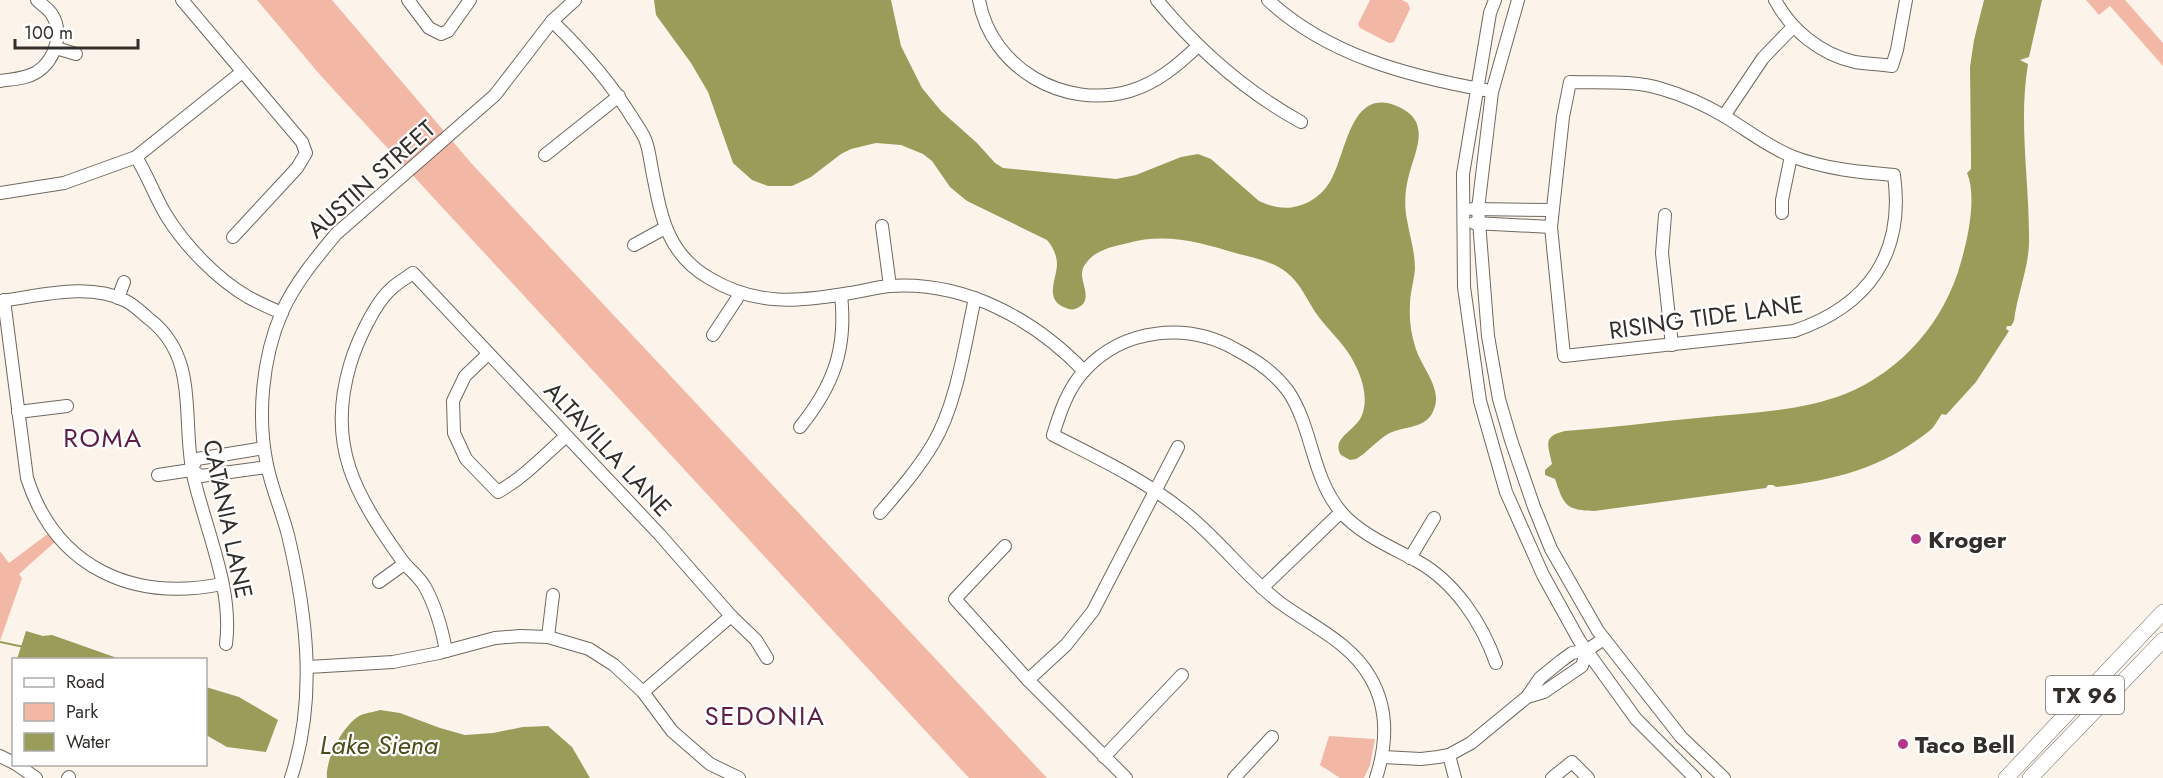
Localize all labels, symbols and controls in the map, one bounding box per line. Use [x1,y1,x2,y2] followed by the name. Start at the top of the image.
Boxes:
[15,12,138,50] scale bar
[24,20,73,46] text: 100 m
[299,112,443,246] street label: AUSTIN STREET
[1607,286,1805,348] street label: RISING TIDE LANE
[536,374,680,524] street label: ALTAVILLA LANE
[63,419,143,457] district label: ROMA
[194,436,262,602] street label: CATANIA LANE
[1928,522,2007,557] place label: Kroger
[1909,532,1923,546] marker: Kroger
[12,658,207,766] legend
[66,669,105,695] text: Road
[2046,676,2124,714] road number: TX 96
[705,697,825,735] district label: SEDONIA
[66,699,98,725] text: Park
[320,726,439,764] water label: Lake Siena
[1915,727,2015,762] place label: Taco Bell
[66,729,111,755] text: Water
[1896,737,1910,751] marker: Taco Bell

